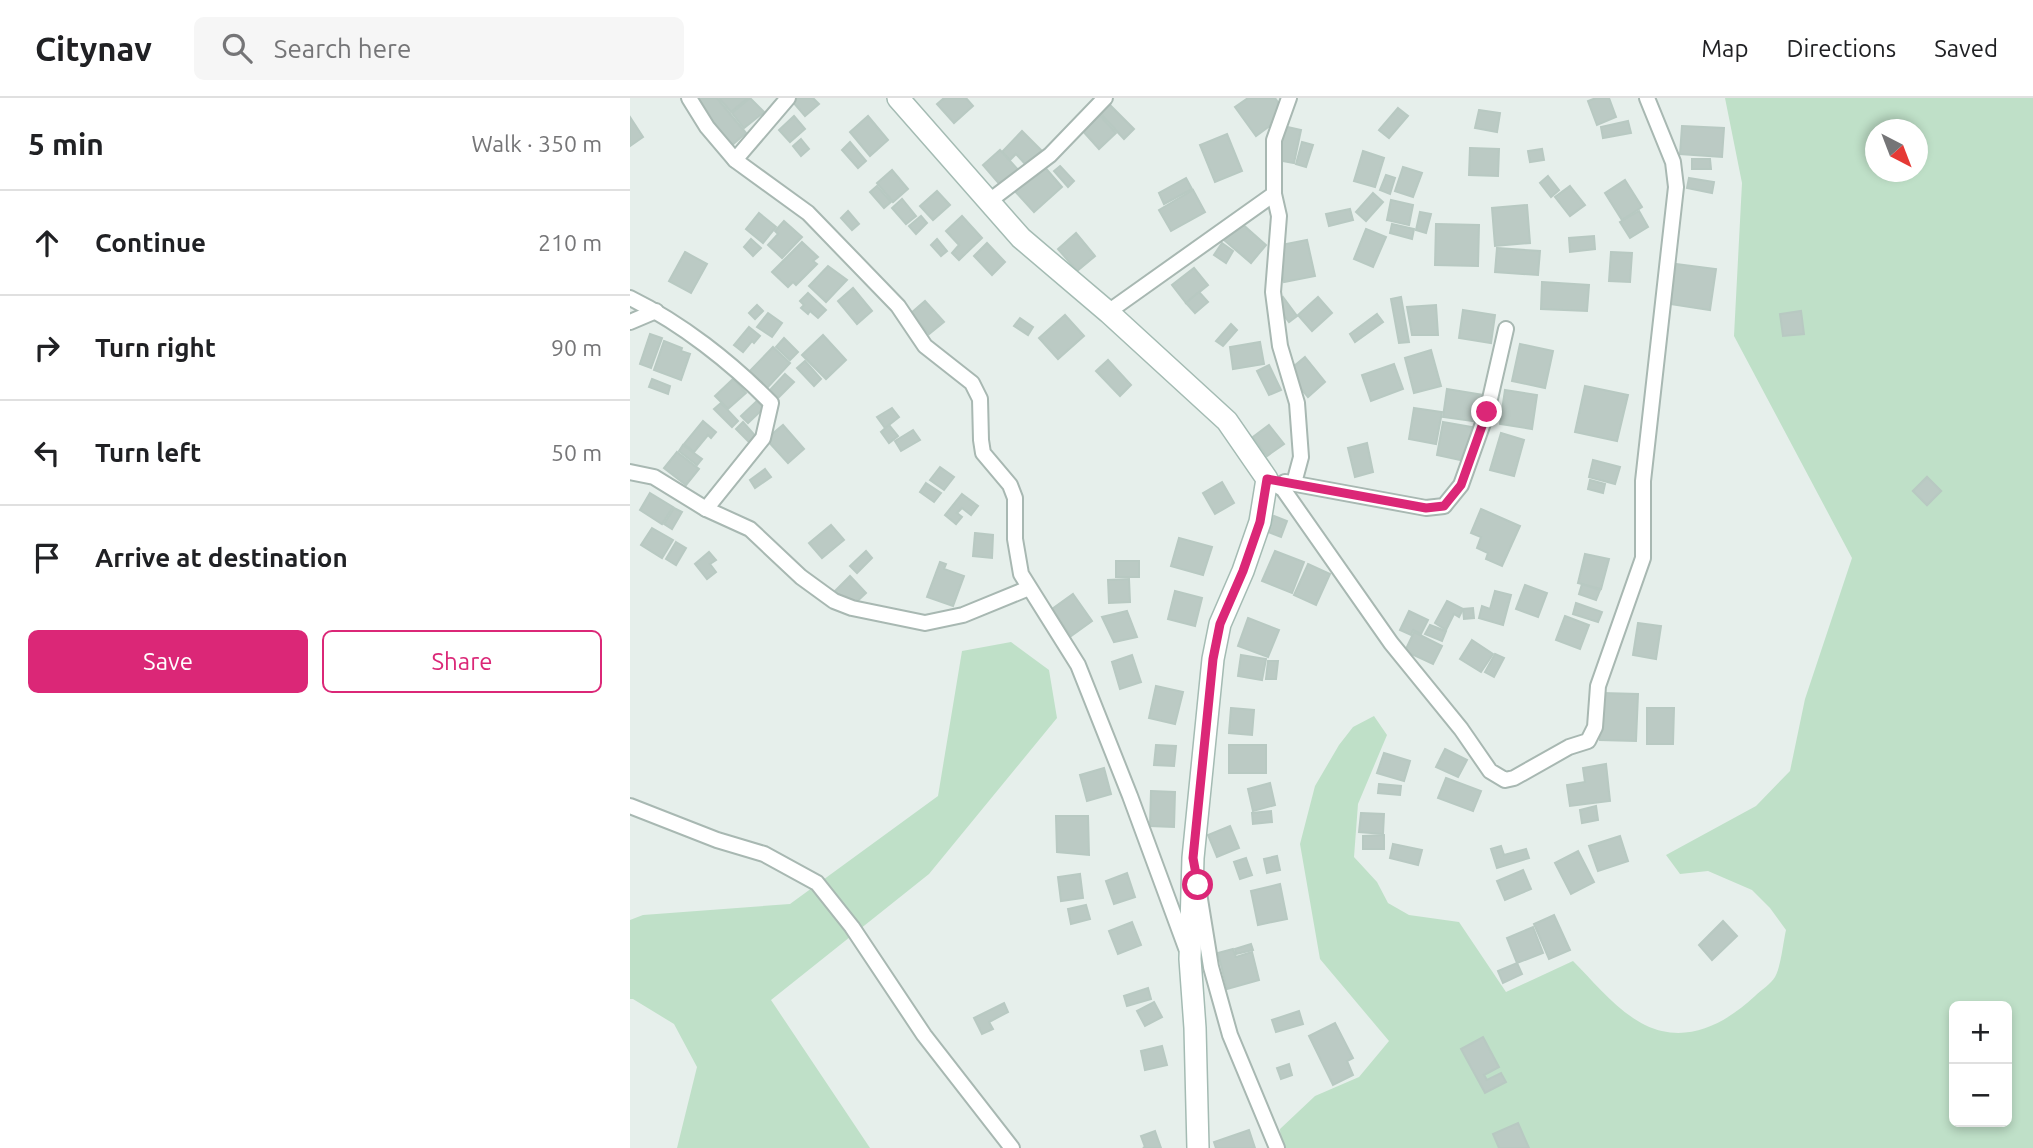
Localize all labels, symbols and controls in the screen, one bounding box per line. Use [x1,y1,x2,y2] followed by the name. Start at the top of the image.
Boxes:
[194,17,684,80] search box
[218,29,256,67] icon: search
[35,30,152,67] text: Citynav
[274,34,411,63] text: Search here
[1701,35,1748,62] text: Map
[1786,35,1896,62] text: Directions
[1934,35,1998,62] text: Saved
[1865,119,1928,182] north arrow
[28,127,104,161] text: 5 min
[471,131,602,156] text: Walk · 350 m
[28,224,66,262] icon: ahead
[95,228,206,257] text: Continue
[538,230,602,255] text: 210 m
[28,329,66,367] icon: right
[95,333,216,362] text: Turn right
[551,335,602,360] text: 90 m
[1471,396,1502,427] route end
[28,434,66,472] icon: left
[95,438,201,467] text: Turn left
[551,440,602,465] text: 50 m
[28,539,66,577] icon: arrive
[95,543,348,572] text: Arrive at destination
[28,630,308,693] button: Save
[322,630,602,693] button: Share
[1182,869,1213,900] route start
[1949,1001,2012,1127] map controls
[1949,1001,2012,1064] button: +
[1949,1064,2012,1127] button: −

